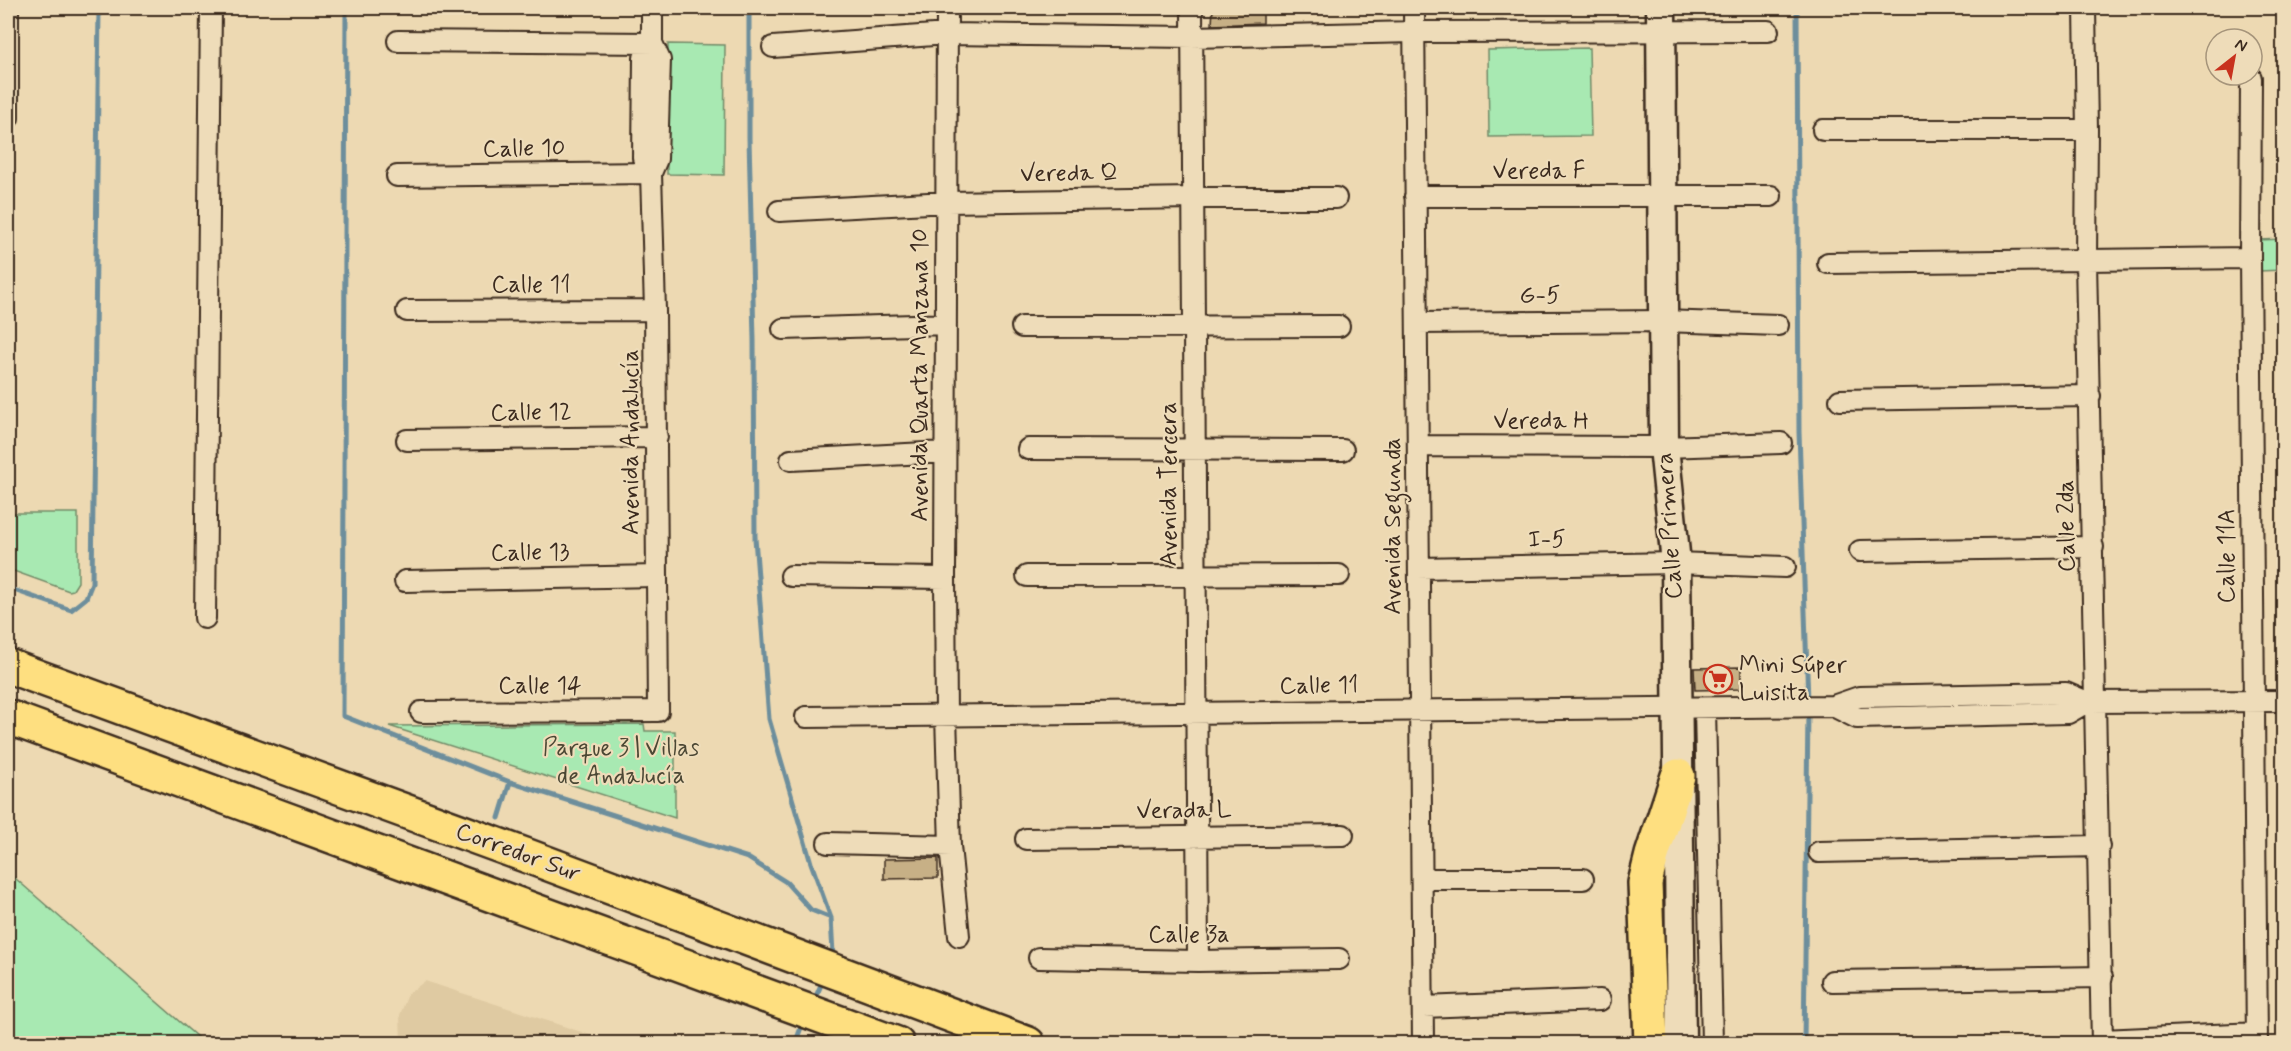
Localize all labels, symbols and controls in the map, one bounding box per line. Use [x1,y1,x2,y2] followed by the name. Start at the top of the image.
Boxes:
[2204,27,2264,87] north arrow
[2231,34,2251,57] text: N
[482,133,566,165] street label: Calle 10
[1493,156,1585,187] street label: Vereda F
[1020,158,1118,190] street label: Vereda Q
[905,228,936,522] street label: Avenida Quarta Manzana 10
[491,270,571,301] street label: Calle 11
[1519,280,1561,312] street label: G-5
[616,349,647,535] street label: Avenida Andalucía
[490,397,572,429] street label: Calle 12
[1154,402,1185,566] street label: Avenida Tercera
[1493,406,1589,437] street label: Vereda H
[1378,437,1412,615] street label: Avenida Segunda
[1649,452,1691,600] street label: Calle Primera
[2051,480,2083,572] street label: Calle 2da
[2212,509,2243,603] street label: Calle 11A
[1528,524,1566,556] street label: I-5
[490,537,570,569] street label: Calle 13
[1739,650,1847,709] place label: Mini Súper Luisita
[1702,663,1734,695] supermarket icon: Mini Súper Luisita
[1279,670,1359,702] street label: Calle 11
[498,671,582,702] street label: Calle 14
[543,733,700,792] park label: Parque 3 | Villas de Andalucía
[1136,795,1232,827] street label: Verada L
[451,816,585,890] street label: Corredor Sur
[1148,920,1230,951] street label: Calle 3a

